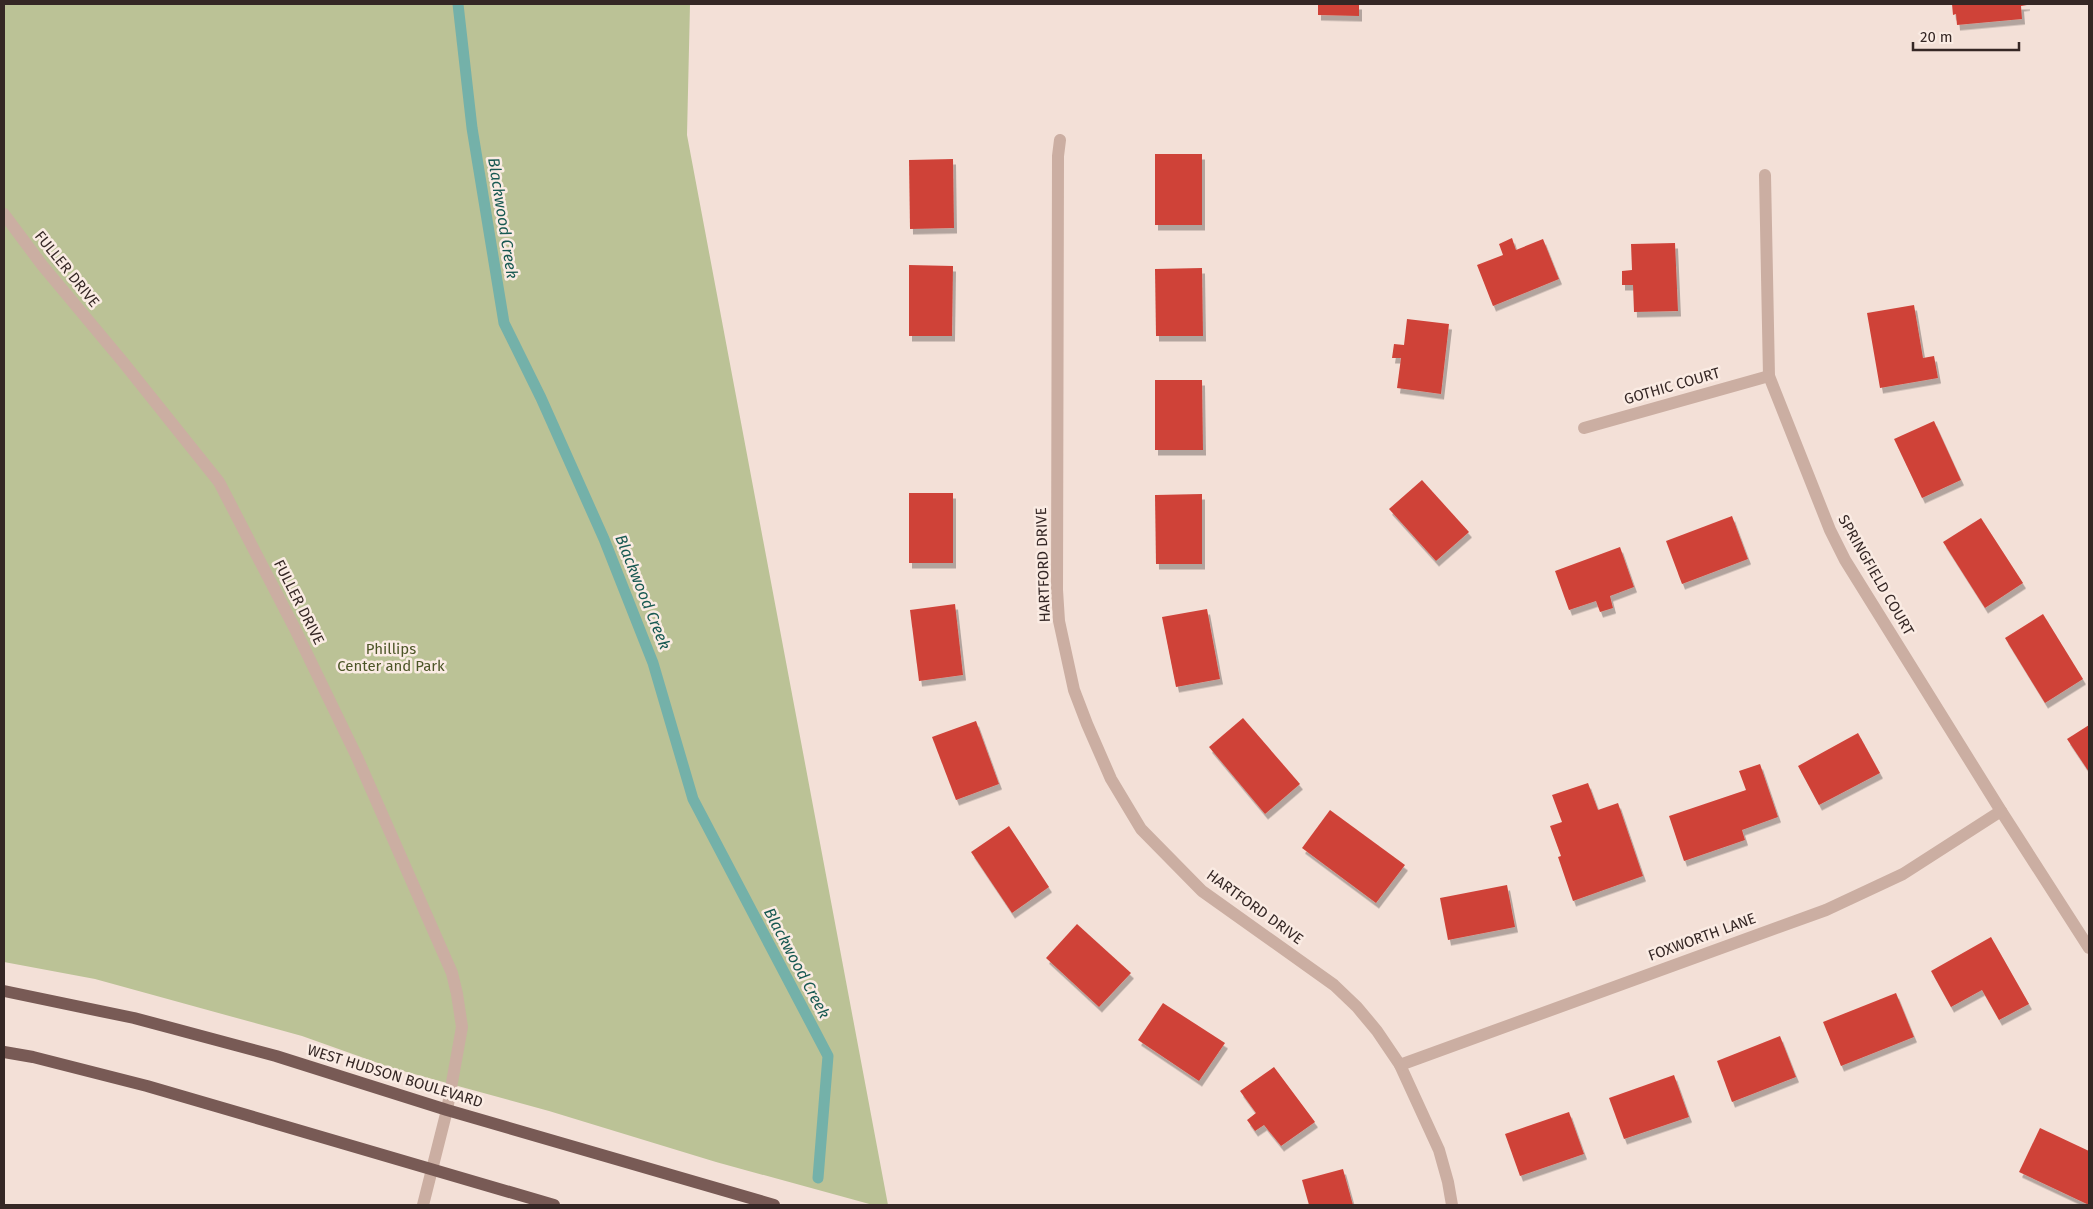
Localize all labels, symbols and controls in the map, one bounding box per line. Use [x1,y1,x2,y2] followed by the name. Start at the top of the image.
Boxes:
[1913,20,2019,52] scale bar
[1920,28,1953,46] text: 20 m
[484,156,522,280] water label: Blackwood Creek
[31,227,103,311] street label: FULLER DRIVE
[1622,364,1722,408] street label: GOTHIC COURT
[1032,507,1054,623] street label: HARTFORD DRIVE
[1834,512,1918,639] street label: SPRINGFIELD COURT
[611,532,675,653] water label: Blackwood Creek
[270,557,328,647] street label: FULLER DRIVE
[337,640,445,675] park label: Phillips Center and Park
[1203,866,1307,948] street label: HARTFORD DRIVE
[760,905,834,1022] water label: Blackwood Creek
[1646,909,1758,965] street label: FOXWORTH LANE
[305,1041,485,1111] street label: WEST HUDSON BOULEVARD

